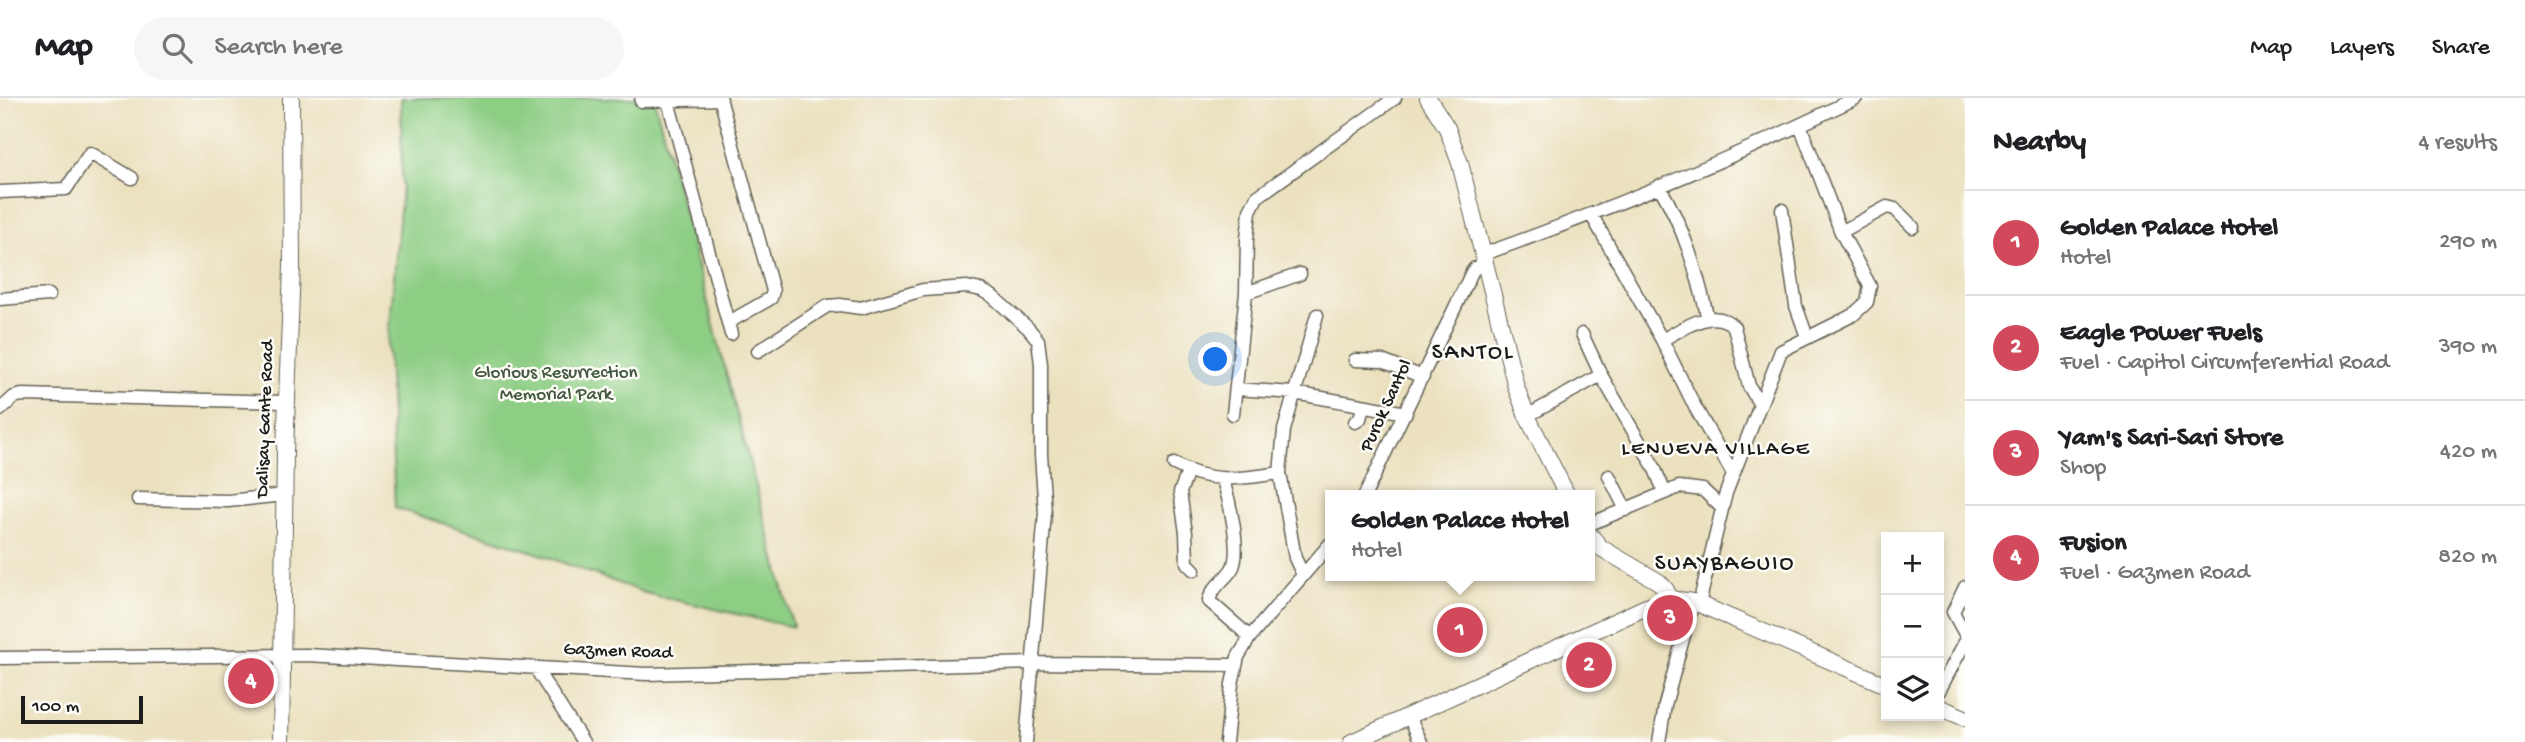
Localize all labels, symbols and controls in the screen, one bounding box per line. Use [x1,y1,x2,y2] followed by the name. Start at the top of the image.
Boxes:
[134,17,624,80] search box
[35,29,92,67] text: Map
[158,29,196,67] icon: search
[214,33,343,64] text: Search here
[2250,34,2292,63] text: Map
[2330,34,2394,63] text: Layers
[2432,34,2490,63] text: Share
[1993,126,2086,161] text: Nearby
[2418,130,2497,157] text: 4 results
[2060,214,2278,245] text: Golden Palace Hotel
[2011,229,2021,256] text: 1
[2439,229,2497,256] text: 290 m
[2060,245,2111,272] text: Hotel
[2060,319,2262,350] text: Eagle Power Fuels
[2010,334,2022,361] text: 2
[2439,334,2497,361] text: 390 m
[252,338,280,500] street label: Dalisay Gante Road
[1432,340,1514,367] district label: SANTOL
[1198,342,1232,376] your location
[2060,350,2389,377] text: Fuel · Capitol Circumferential Road
[1355,356,1418,457] street label: Purok Santol
[474,362,638,407] park label: Glorious Resurrection Memorial Park
[2060,424,2283,455] text: Yam's Sari-Sari Store
[1621,438,1811,463] district label: LENUEVA VILLAGE
[2010,439,2022,466] text: 3
[2440,439,2497,466] text: 420 m
[2060,455,2106,482] text: Shop
[1325,490,1595,581] popup
[1351,507,1569,538] text: Golden Palace Hotel
[2060,529,2127,560] text: Fusion
[1881,532,1944,721] map controls
[1881,532,1944,595] button: +
[1351,538,1402,565] text: Hotel
[2011,544,2021,571] text: 4
[2438,544,2497,571] text: 820 m
[1655,551,1795,578] district label: SUAYBAGUIO
[2060,560,2250,587] text: Fuel · Gazmen Road
[1647,592,1693,644] pin: 3
[1881,595,1944,658] button: −
[1437,604,1483,656] pin: 1
[563,639,675,665] street label: Gazmen Road
[1566,639,1612,691] pin: 2
[228,655,274,707] pin: 4
[1881,658,1944,721] button: layers
[21,693,144,725] scale bar
[32,696,79,719] text: 100 m

